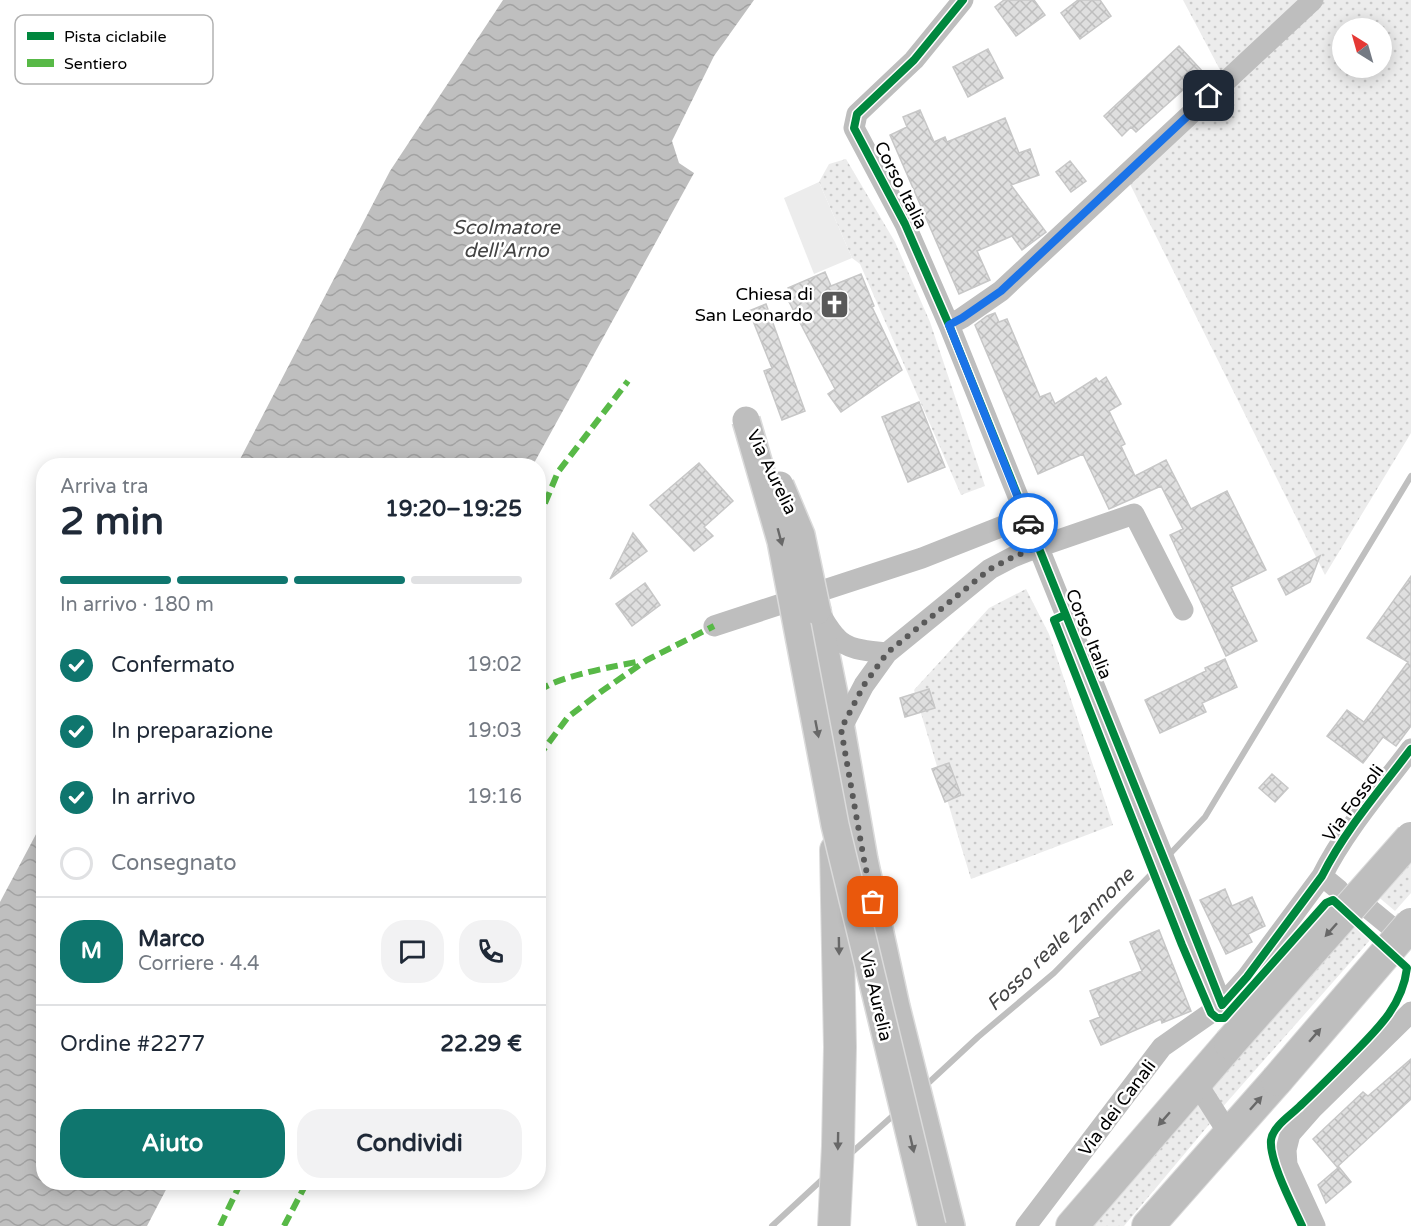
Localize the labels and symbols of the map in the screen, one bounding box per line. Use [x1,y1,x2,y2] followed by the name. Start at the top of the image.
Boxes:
[15,15,213,84] legend
[1332,18,1392,78] north arrow
[64,27,167,47] text: Pista ciclabile
[64,54,127,74] text: Sentiero
[1183,70,1234,121] pin
[870,138,932,232] street label: Corso Italia
[452,216,562,263] water label: Scolmatore dell'Arno
[695,283,813,326] place label: Chiesa di San Leonardo
[818,288,850,320] church icon: Chiesa di San Leonardo
[742,426,802,518] street label: Via Aurelia
[998,493,1058,553] courier
[776,528,785,546] one-way arrow
[1061,586,1117,682] street label: Corso Italia
[813,719,822,738] one-way arrow
[1318,760,1388,846] street label: Via Fossoli
[982,862,1141,1016] water label: Fosso reale Zannone
[847,876,898,927] pin
[1324,922,1338,937] one-way arrow
[834,937,843,956] one-way arrow
[855,949,897,1043] street label: Via Aurelia
[1308,1028,1321,1043] one-way arrow
[1074,1055,1160,1161] street label: Via dei Canali
[1249,1096,1262,1111] one-way arrow
[1158,1111,1171,1126] one-way arrow
[834,1132,843,1151] one-way arrow
[907,1135,917,1153] one-way arrow

